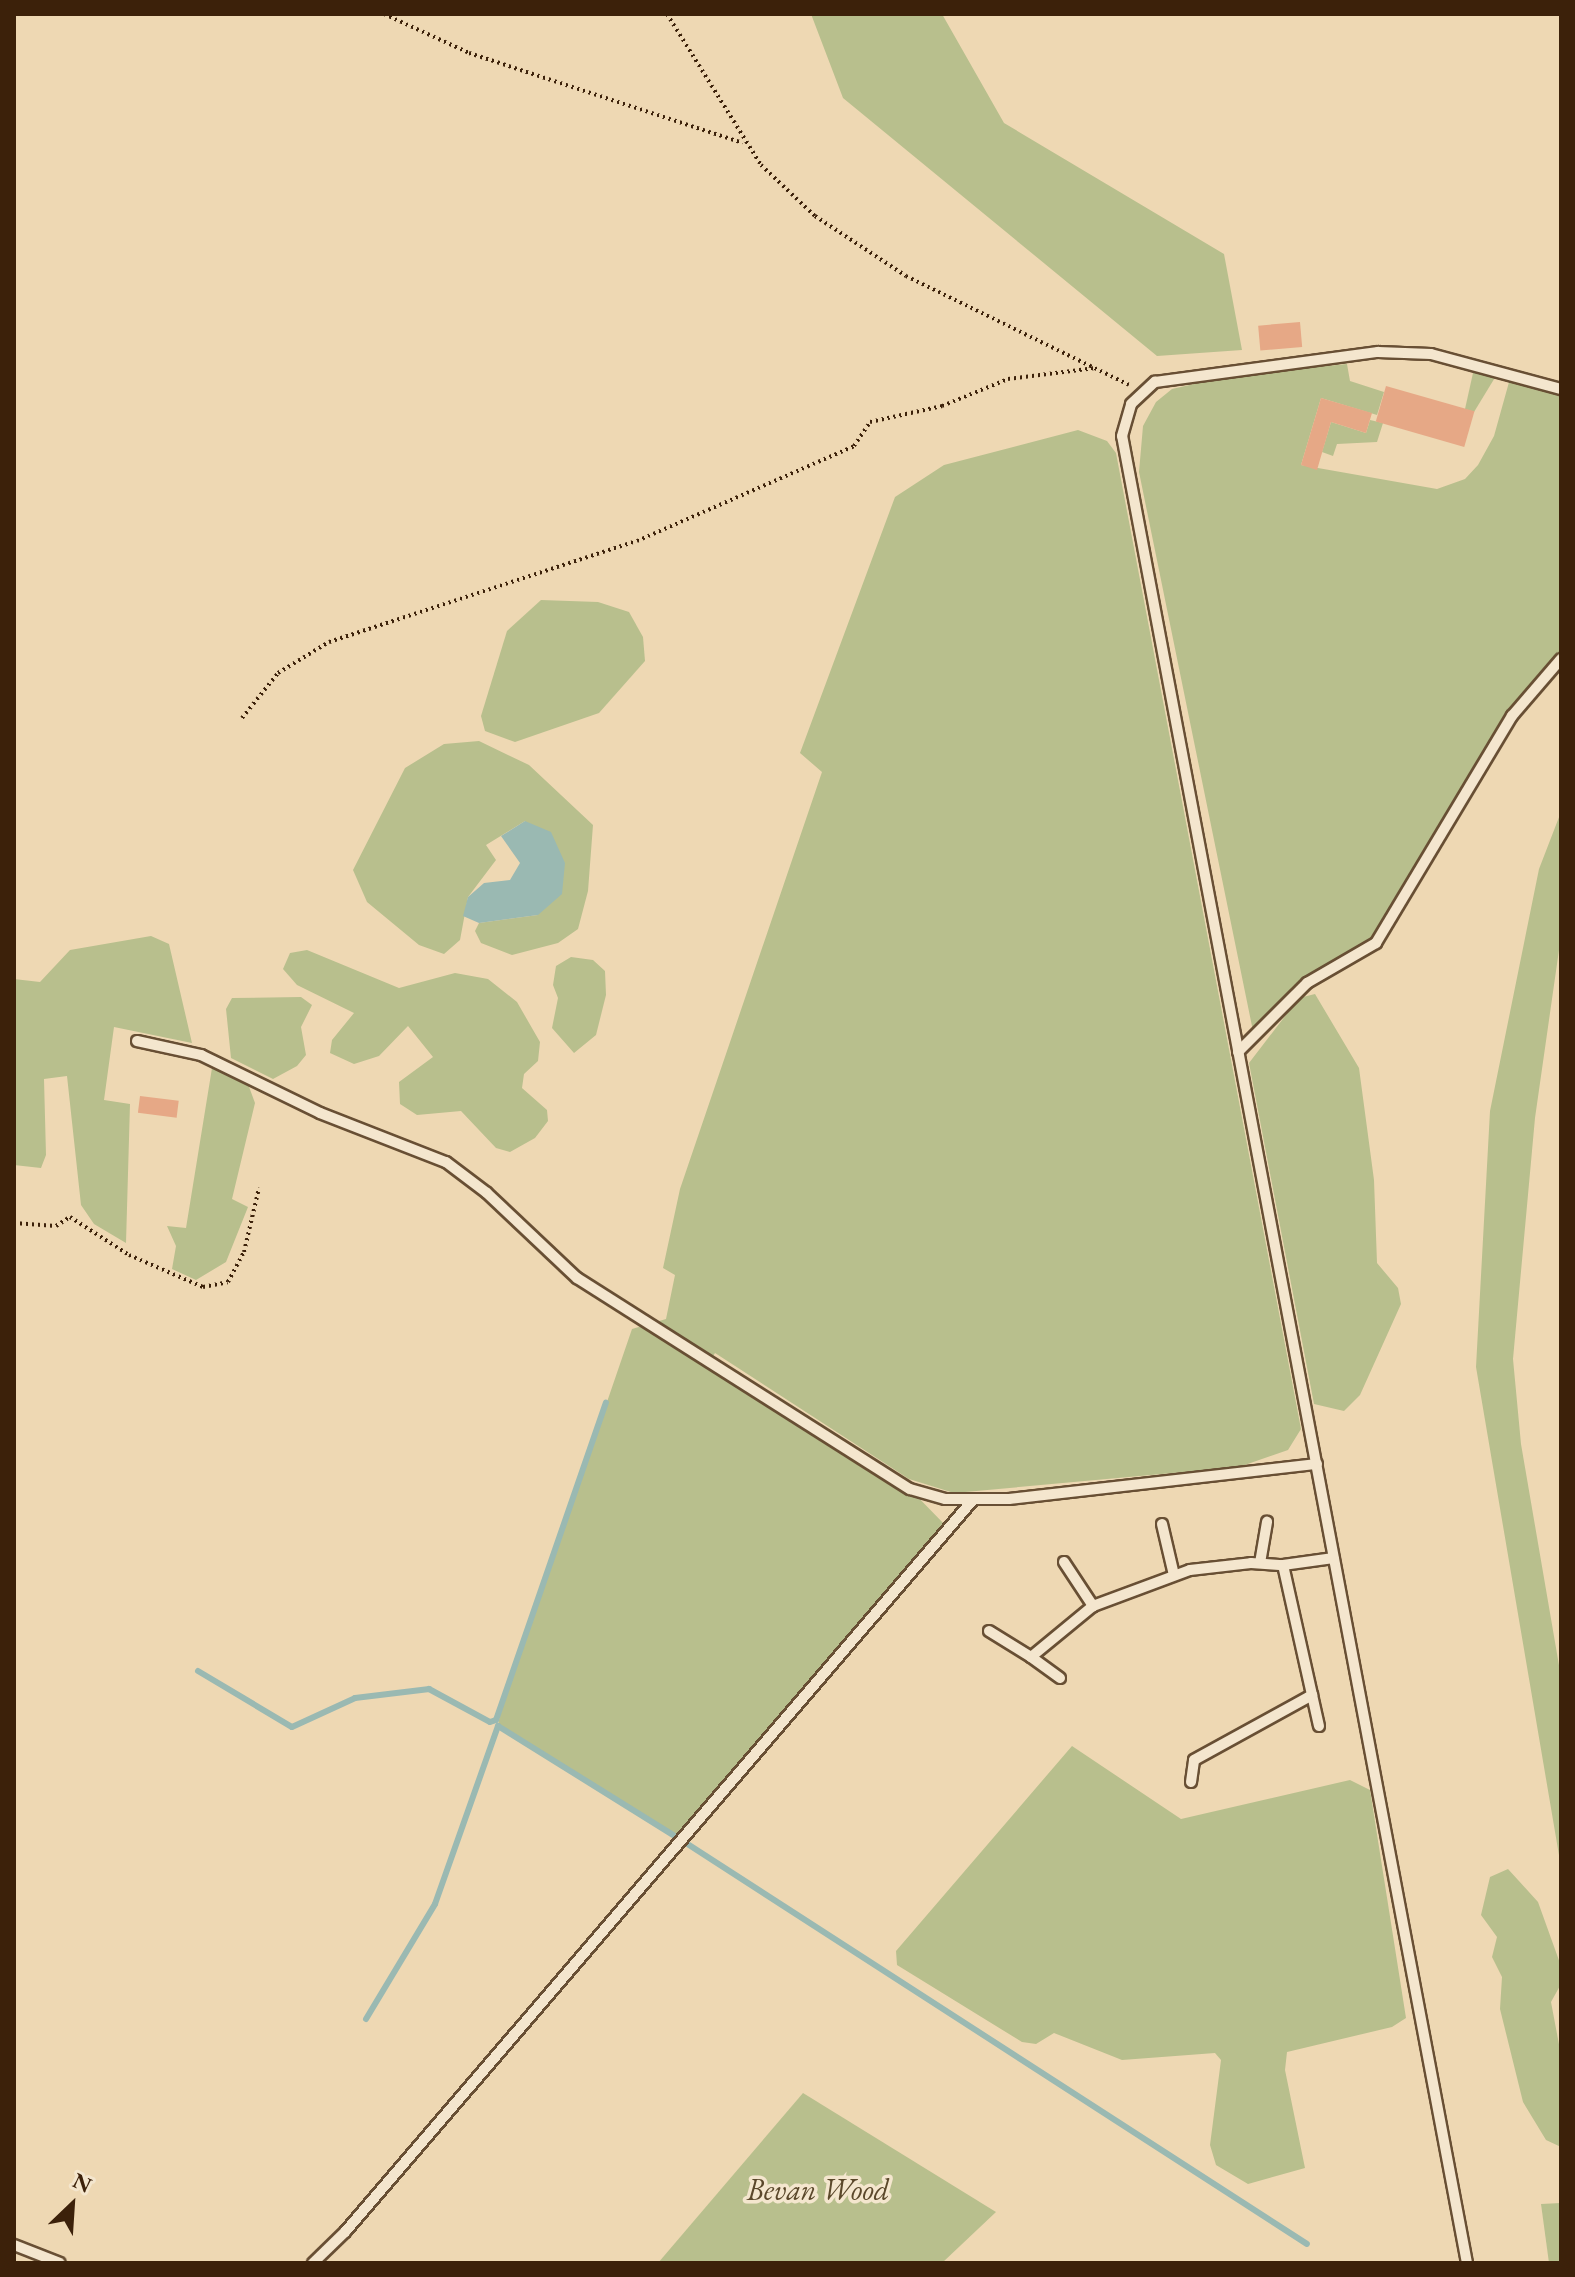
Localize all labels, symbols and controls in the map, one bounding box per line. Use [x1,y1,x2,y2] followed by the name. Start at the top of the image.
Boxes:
[32,2165,112,2245] north arrow
[68,2166,97,2200] text: N
[747,2172,889,2208] park label: Bevan Wood

